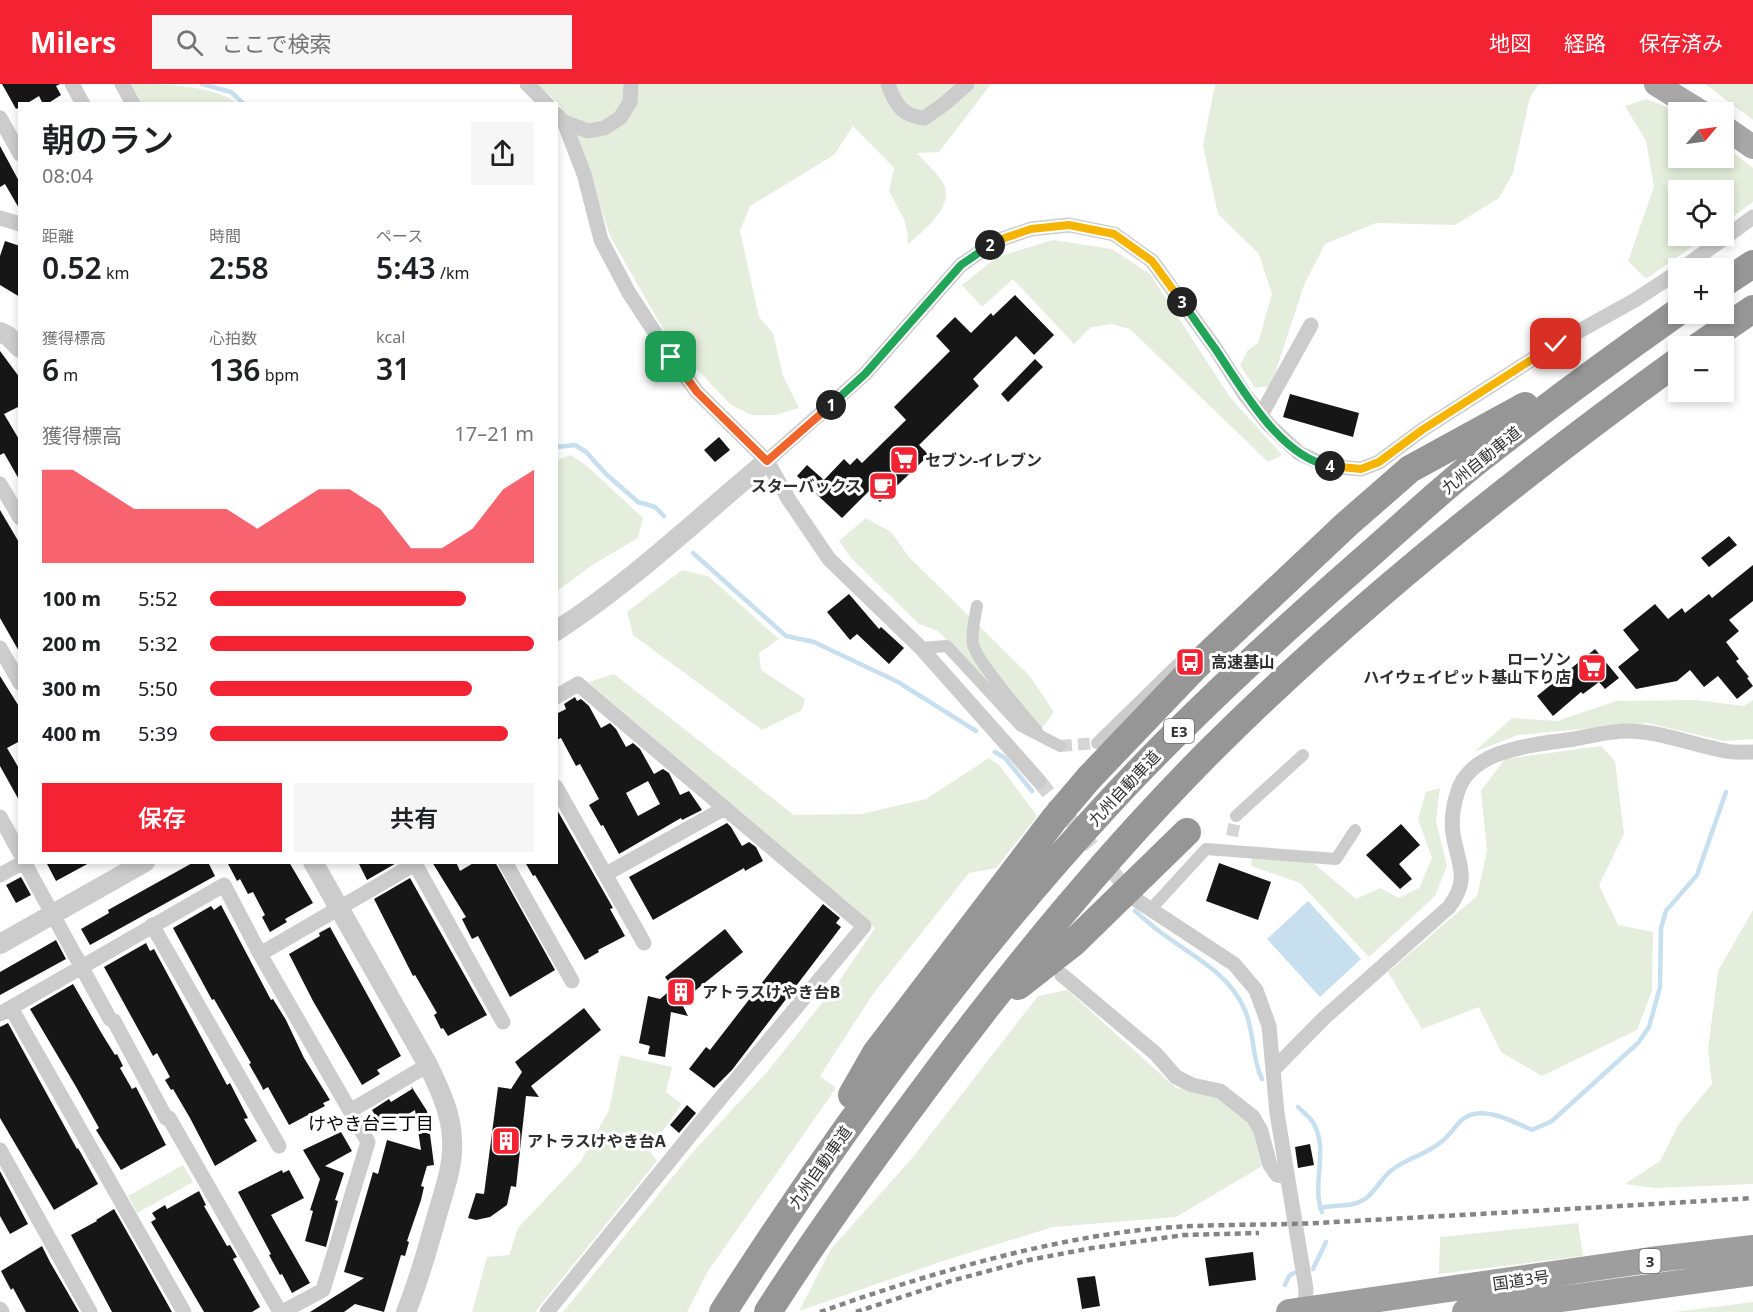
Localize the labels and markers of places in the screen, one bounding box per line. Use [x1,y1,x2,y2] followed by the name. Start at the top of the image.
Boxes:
[975,230,1005,260] pin: 2
[1167,287,1197,317] pin: 3
[1530,318,1581,369] pin
[645,331,696,382] pin
[816,390,846,420] pin: 1
[888,444,920,476] supermarket icon: セブン-イレブン
[925,449,1042,471] place label: セブン-イレブン
[1315,451,1345,481] pin: 4
[867,470,899,502] cafe icon: スターバックス
[751,475,862,497] place label: スターバックス
[1174,646,1206,678] bus stop icon: 高速基山
[1363,648,1571,688] place label: ローソン ハイウェイピット基山下り店
[1211,651,1275,673] place label: 高速基山
[1576,652,1608,684] supermarket icon: ローソン ハイウェイピット基山下り店
[665,976,697,1008] building icon: アトラスけやき台B
[702,981,840,1003] place label: アトラスけやき台B
[490,1125,522,1157] building icon: アトラスけやき台A
[527,1130,667,1152] place label: アトラスけやき台A

